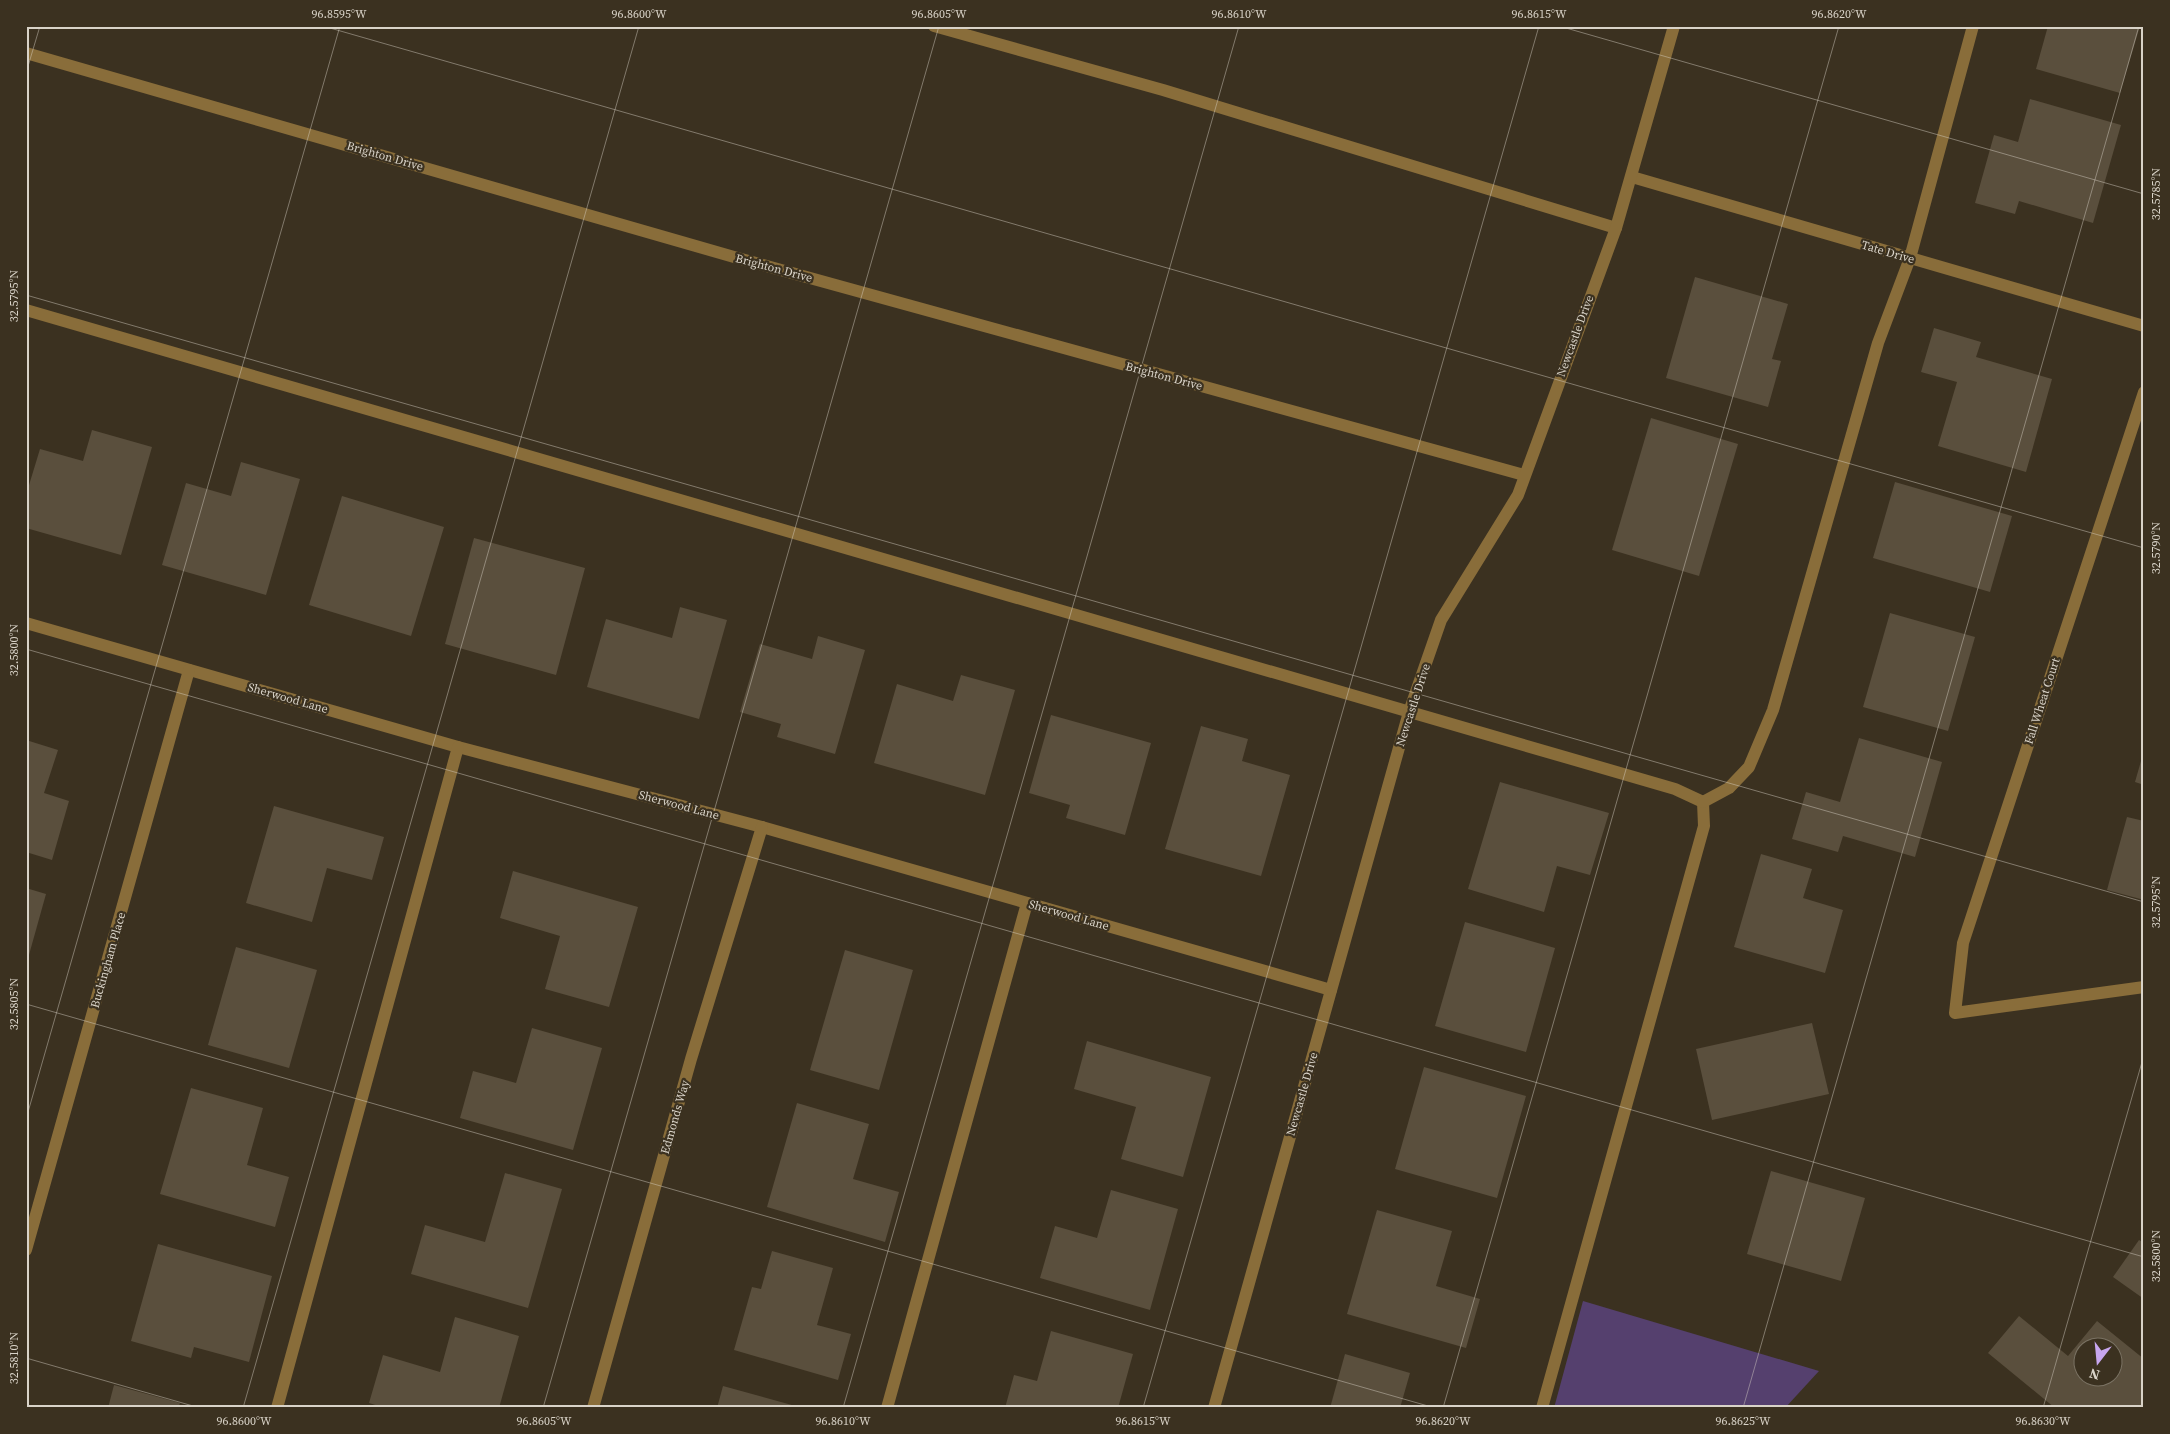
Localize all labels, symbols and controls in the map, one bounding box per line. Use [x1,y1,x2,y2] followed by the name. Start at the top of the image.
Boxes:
[311,6,367,22] text: 96.8595°W
[611,6,667,22] text: 96.8600°W
[911,6,967,22] text: 96.8605°W
[1211,6,1267,22] text: 96.8610°W
[1511,6,1567,22] text: 96.8615°W
[1811,6,1867,22] text: 96.8620°W
[345,137,425,175] street label: Brighton Drive
[2148,168,2164,220] text: 32.5785°N
[1860,237,1916,267] street label: Tate Drive
[734,250,814,286] street label: Brighton Drive
[6,270,22,322] text: 32.5795°N
[1553,293,1597,379] street label: Newcastle Drive
[1124,358,1204,394] street label: Brighton Drive
[2148,522,2164,574] text: 32.5790°N
[6,624,22,676] text: 32.5800°N
[2020,656,2064,746] street label: Fall Wheat Court
[1392,662,1434,748] street label: Newcastle Drive
[246,679,330,717] street label: Sherwood Lane
[637,787,721,823] street label: Sherwood Lane
[2148,876,2164,928] text: 32.5795°N
[1027,896,1111,934] street label: Sherwood Lane
[87,910,129,1010] street label: Buckingham Place
[6,978,22,1030] text: 32.5805°N
[1282,1050,1322,1138] street label: Newcastle Drive
[657,1077,693,1156] street label: Edmonds Way
[2148,1230,2164,1282] text: 32.5800°N
[6,1332,22,1384] text: 32.5810°N
[2072,1336,2122,1386] north arrow
[2087,1363,2102,1386] text: N
[216,1413,272,1429] text: 96.8600°W
[516,1413,572,1429] text: 96.8605°W
[815,1413,871,1429] text: 96.8610°W
[1115,1413,1171,1429] text: 96.8615°W
[1415,1413,1471,1429] text: 96.8620°W
[1715,1413,1771,1429] text: 96.8625°W
[2015,1413,2071,1429] text: 96.8630°W

